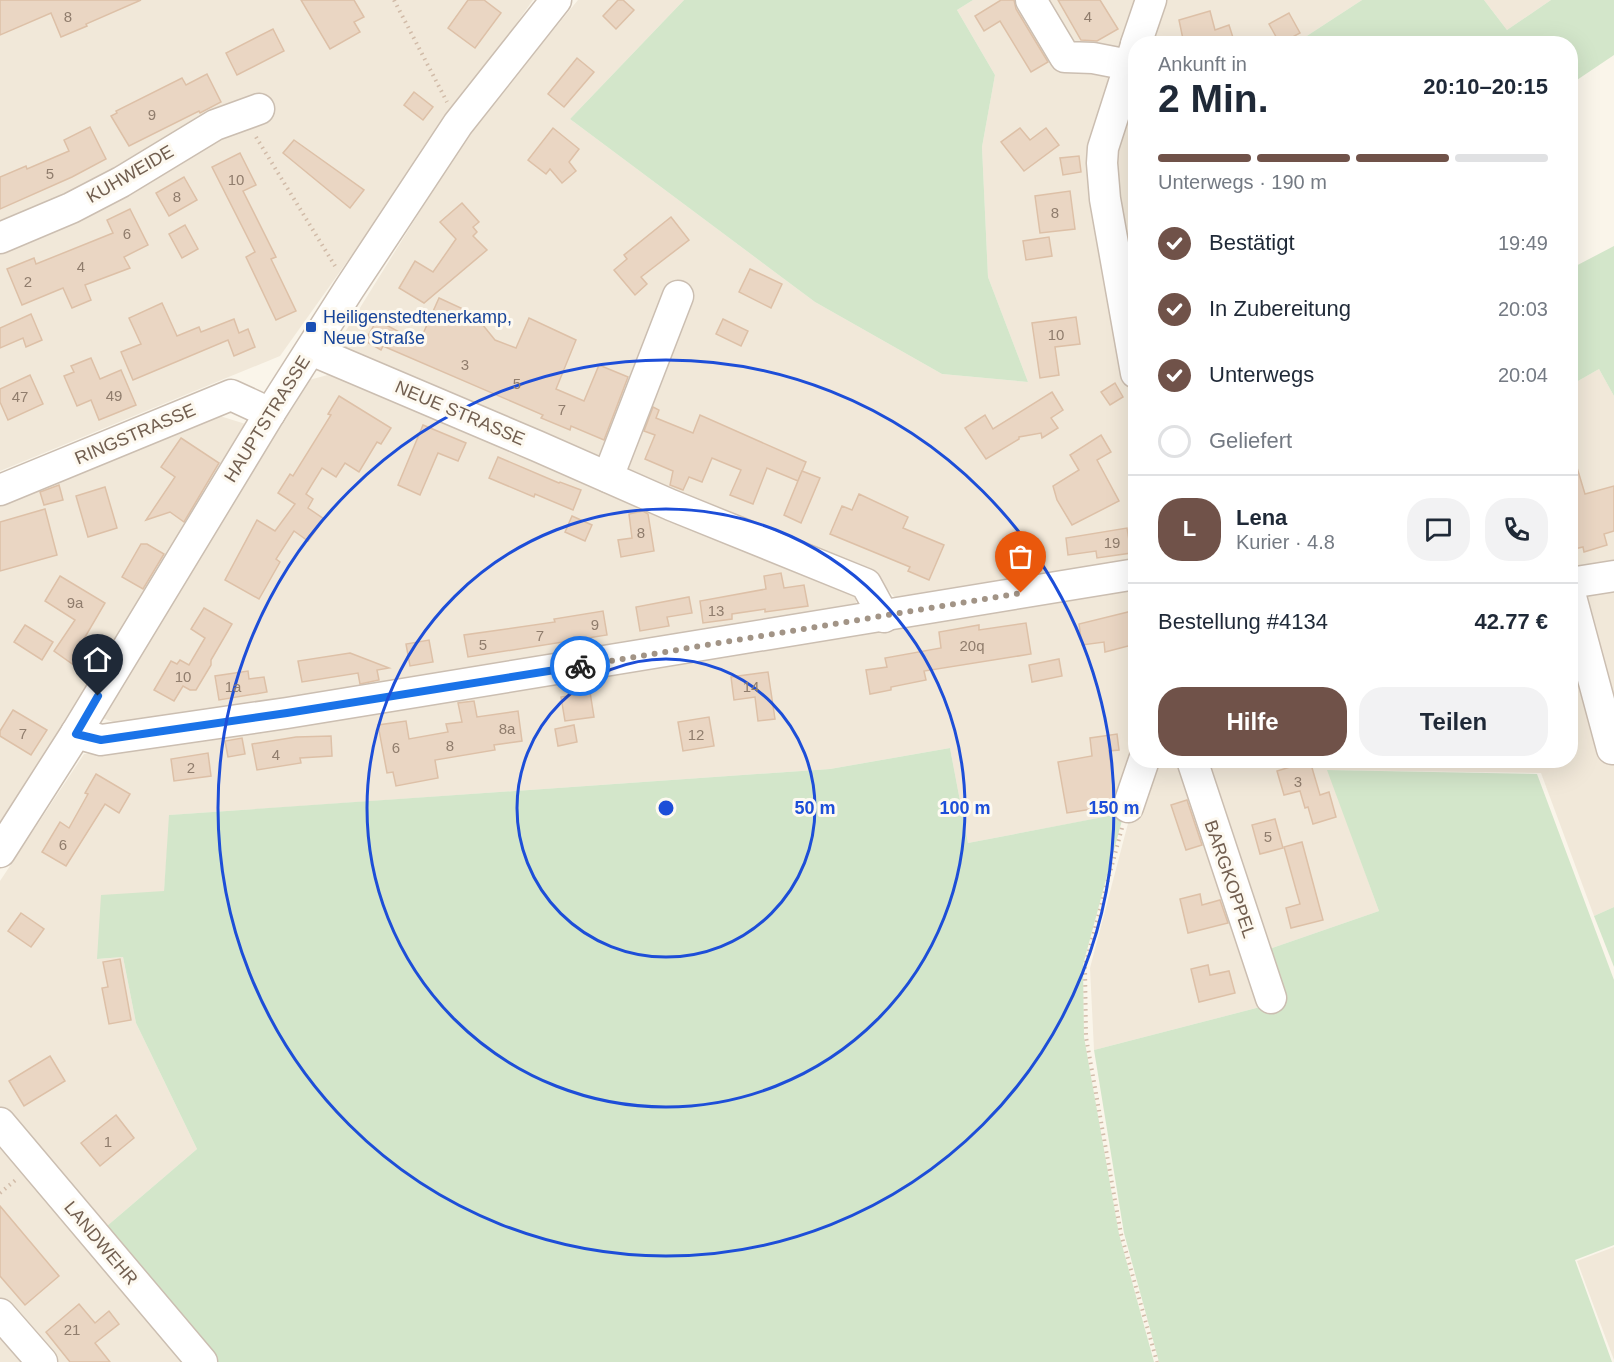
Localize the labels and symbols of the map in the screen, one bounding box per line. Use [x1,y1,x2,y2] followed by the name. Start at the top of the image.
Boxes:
[64,8,72,25] house number: 8
[1084,8,1092,25] house number: 4
[148,106,156,123] house number: 9
[83,141,177,207] street label: KUHWEIDE
[46,165,54,182] house number: 5
[228,171,244,188] house number: 10
[173,188,181,205] house number: 8
[1051,204,1059,221] house number: 8
[123,225,131,242] house number: 6
[77,258,85,275] house number: 4
[24,273,32,290] house number: 2
[323,307,512,348] place label: Heiligenstedtenerkamp, Neue Straße
[304,320,318,334] marker: Heiligenstedtenerkamp, Neue Straße
[1048,326,1064,343] house number: 10
[220,352,314,486] street label: HAUPTSTRASSE
[461,356,469,373] house number: 3
[513,375,521,392] house number: 5
[392,377,528,449] street label: NEUE STRASSE
[106,387,122,404] house number: 49
[12,388,28,405] house number: 47
[72,400,198,468] street label: RINGSTRASSE
[558,401,566,418] house number: 7
[637,524,645,541] house number: 8
[995,531,1046,593] pin
[1104,534,1120,551] house number: 19
[67,594,84,611] house number: 9a
[708,602,724,619] house number: 13
[591,616,599,633] house number: 9
[536,627,544,644] house number: 7
[72,634,123,696] pin
[479,636,487,653] house number: 5
[550,636,610,696] courier
[959,637,985,654] house number: 20q
[175,668,191,685] house number: 10
[225,678,242,695] house number: 1a
[743,678,759,695] house number: 14
[499,720,516,737] house number: 8a
[19,725,27,742] house number: 7
[688,726,704,743] house number: 12
[446,737,454,754] house number: 8
[392,739,400,756] house number: 6
[272,746,280,763] house number: 4
[187,759,195,776] house number: 2
[1294,773,1302,790] house number: 3
[656,798,676,818] centre of rings
[794,798,836,818] text: 50 m
[939,798,991,818] text: 100 m
[1088,798,1140,818] text: 150 m
[1201,818,1259,940] street label: BARGKOPPEL
[1264,828,1272,845] house number: 5
[59,836,67,853] house number: 6
[104,1133,112,1150] house number: 1
[60,1197,142,1289] street label: LANDWEHR
[64,1321,80,1338] house number: 21

